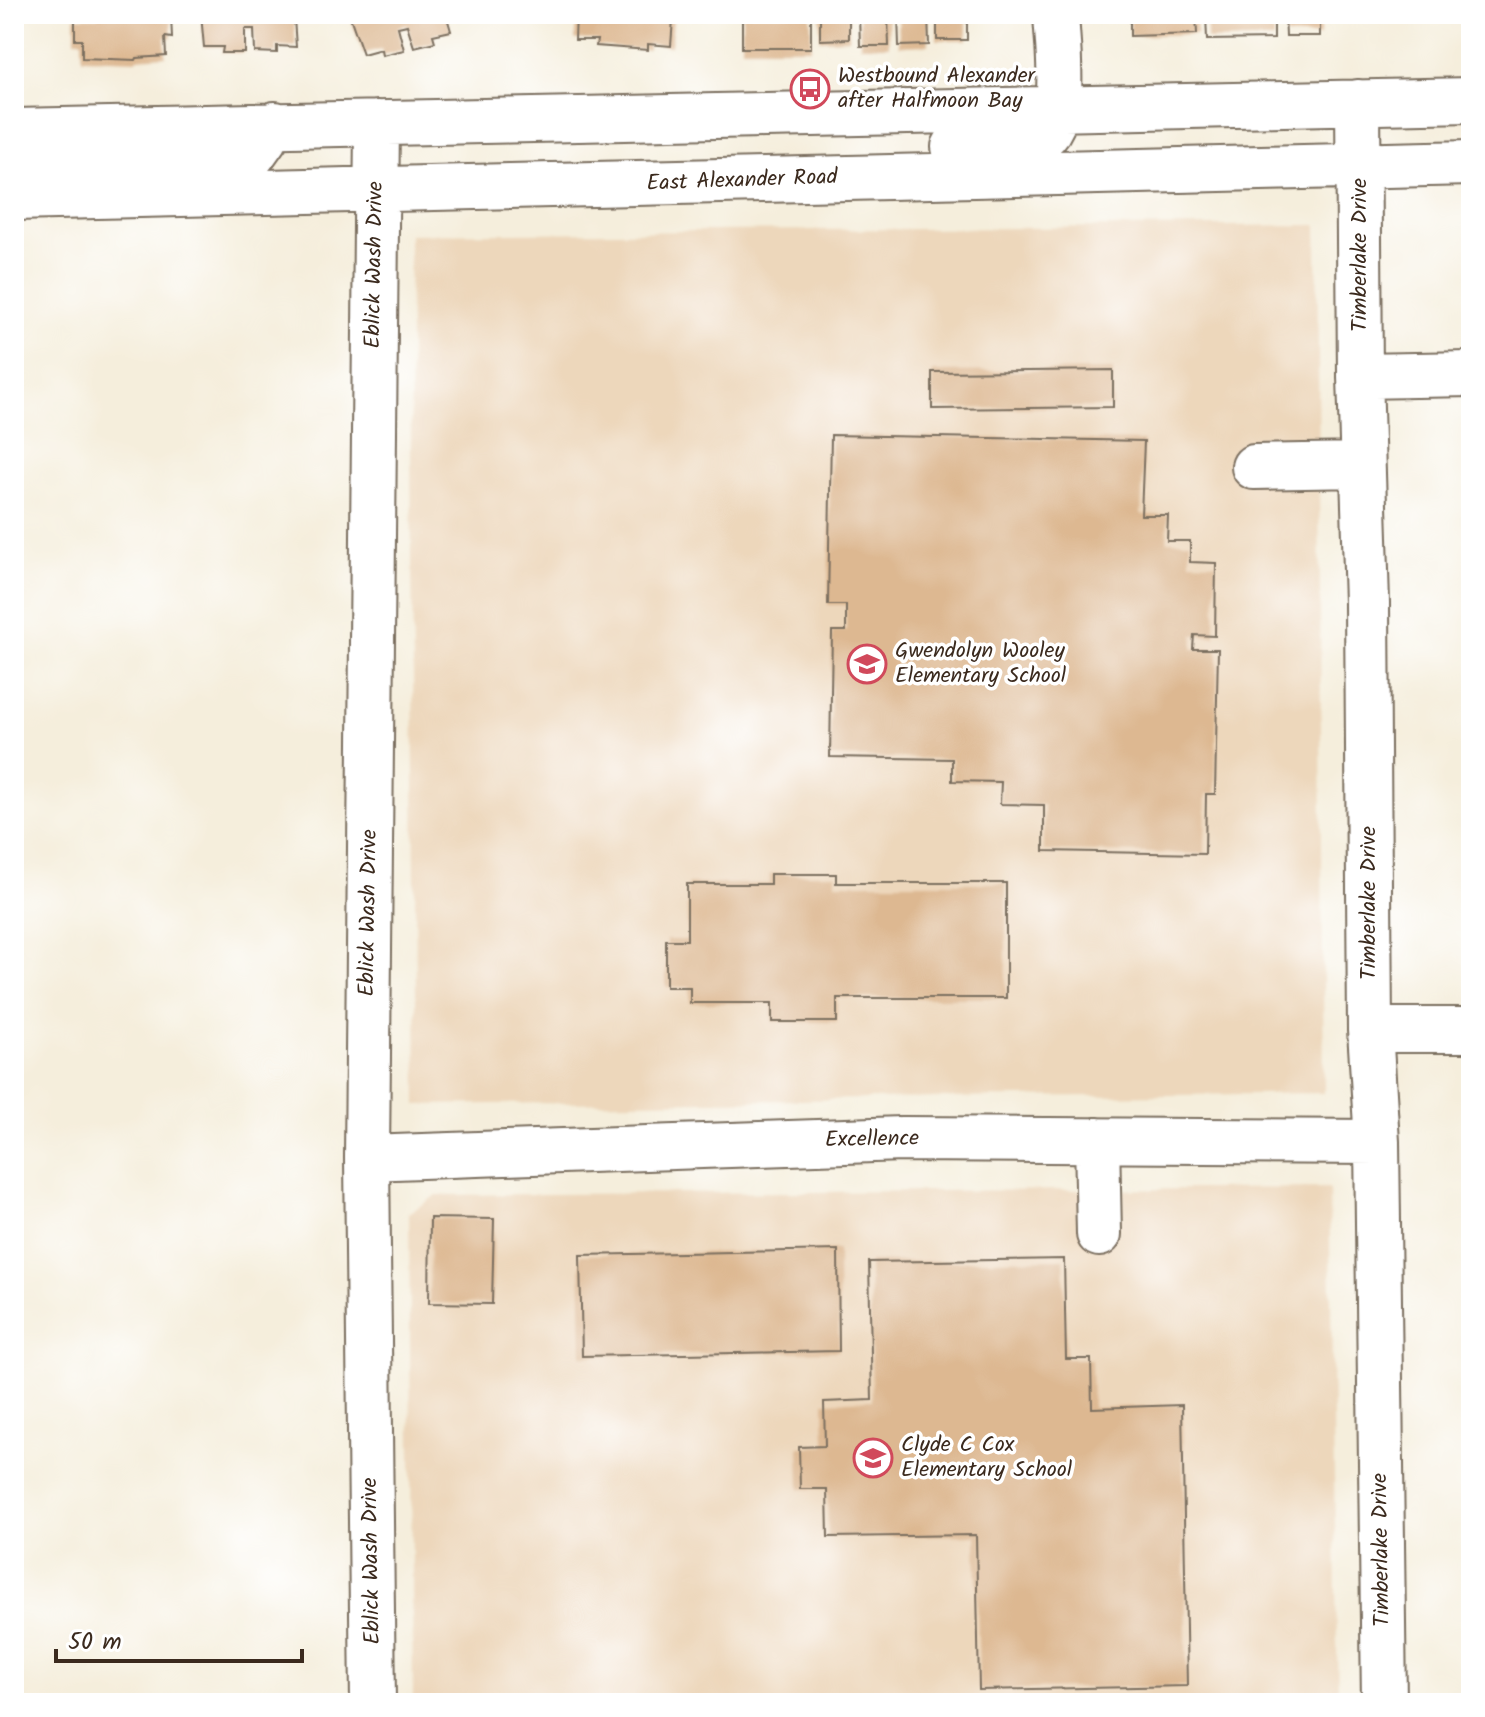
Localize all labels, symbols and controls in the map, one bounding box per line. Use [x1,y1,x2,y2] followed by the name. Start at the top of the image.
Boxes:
[838,59,1037,119] place label: Westbound Alexander after Halfmoon Bay
[789,68,831,110] bus stop icon: Westbound Alexander after Halfmoon Bay
[646,160,839,202] street label: East Alexander Road
[1343,178,1378,332] street label: Timberlake Drive
[356,181,394,349] street label: Eblick Wash Drive
[895,634,1067,694] place label: Gwendolyn Wooley Elementary School
[846,643,888,685] school or university icon: Gwendolyn Wooley Elementary School
[1352,826,1387,980] street label: Timberlake Drive
[350,829,388,997] street label: Eblick Wash Drive
[825,1122,919,1158] street label: Excellence
[901,1428,1073,1488] place label: Clyde C Cox Elementary School
[852,1437,894,1479] school or university icon: Clyde C Cox Elementary School
[1363,1473,1401,1627] street label: Timberlake Drive
[353,1477,391,1645] street label: Eblick Wash Drive
[56,1613,302,1663] scale bar
[68,1623,122,1662] text: 50 m

